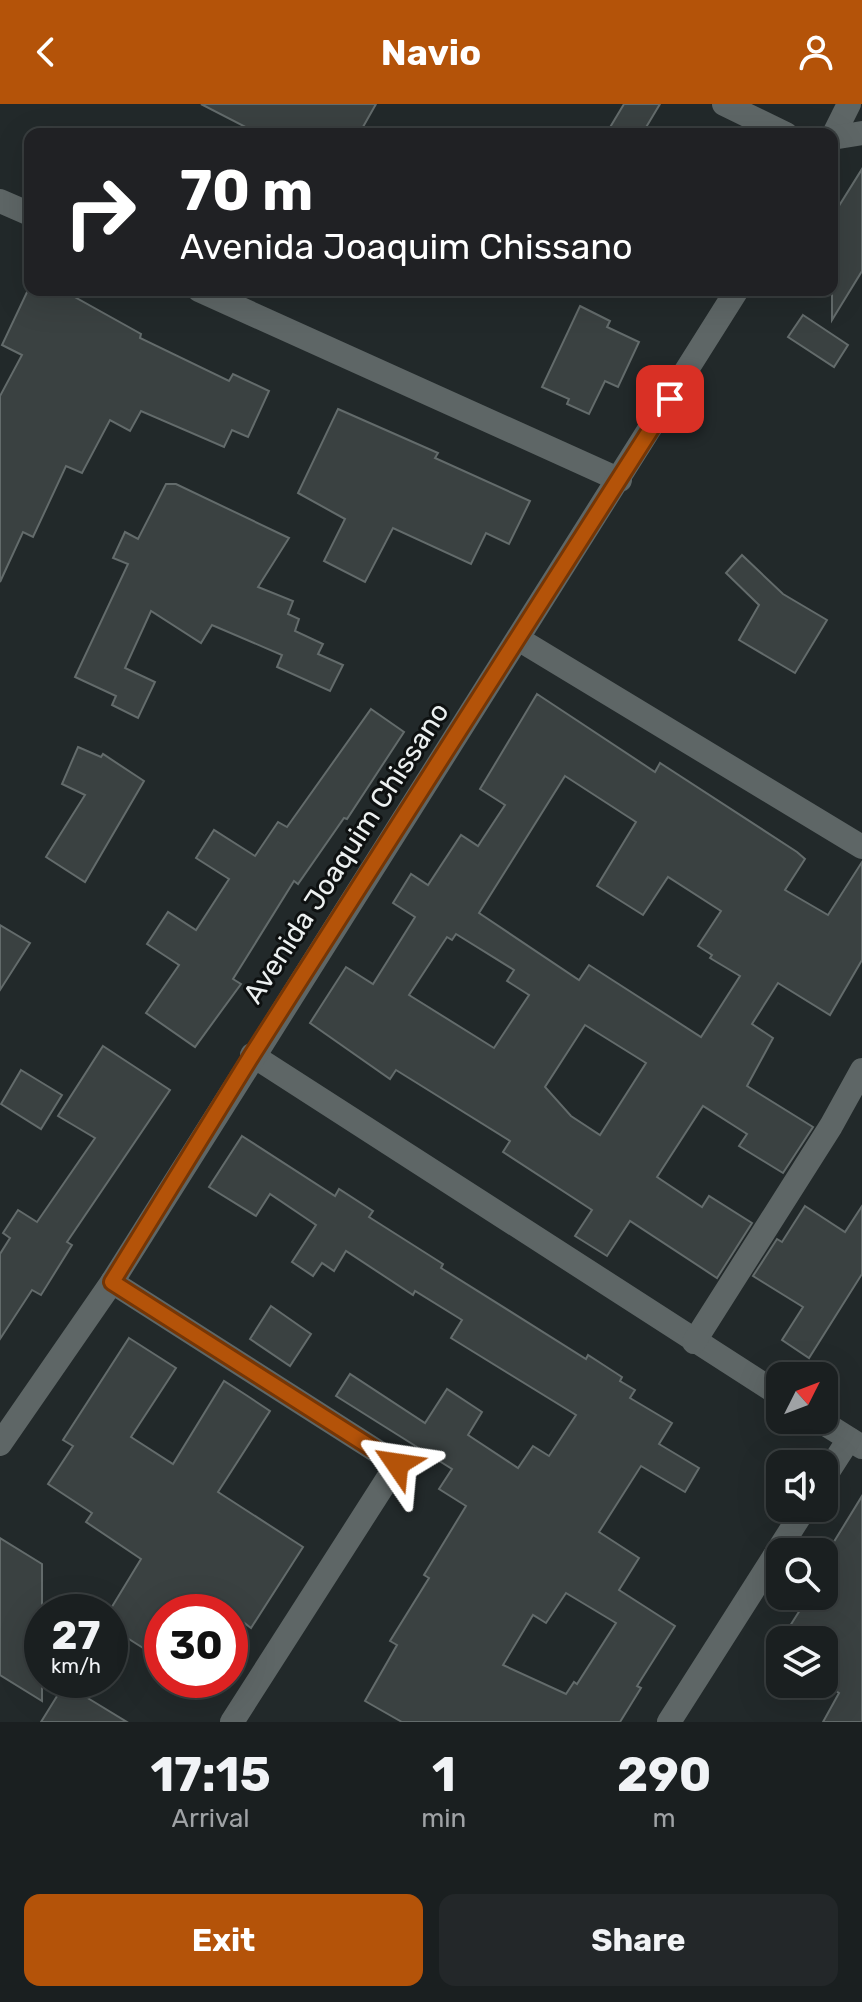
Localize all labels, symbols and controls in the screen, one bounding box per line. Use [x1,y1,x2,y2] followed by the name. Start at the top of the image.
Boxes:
[24,30,68,74] icon: back
[794,30,838,74] icon: person
[381,31,481,74] text: Navio
[180,158,313,224] text: 70 m
[48,160,152,264] icon: right
[180,225,633,268] text: Avenida Joaquim Chissano
[636,365,704,433] pin
[648,377,692,421] icon: arrive
[236,696,456,1010] street label: Avenida Joaquim Chissano
[766,1362,838,1434] north arrow
[766,1362,838,1698] map controls
[355,1422,439,1506] position arrow
[766,1450,838,1522] button: sound
[766,1538,838,1610] button: search
[144,1594,248,1698] speed limit sign: 30
[52,1612,100,1659] text: 27
[766,1626,838,1698] button: layers
[51,1654,101,1678] text: km/h
[150,1746,271,1803] text: 17:15
[432,1746,456,1803] text: 1
[617,1746,711,1803] text: 290
[172,1803,250,1834] text: Arrival
[421,1803,466,1834] text: min
[653,1803,676,1834] text: m
[24,1894,423,1986] button: Exit
[439,1894,838,1986] button: Share

